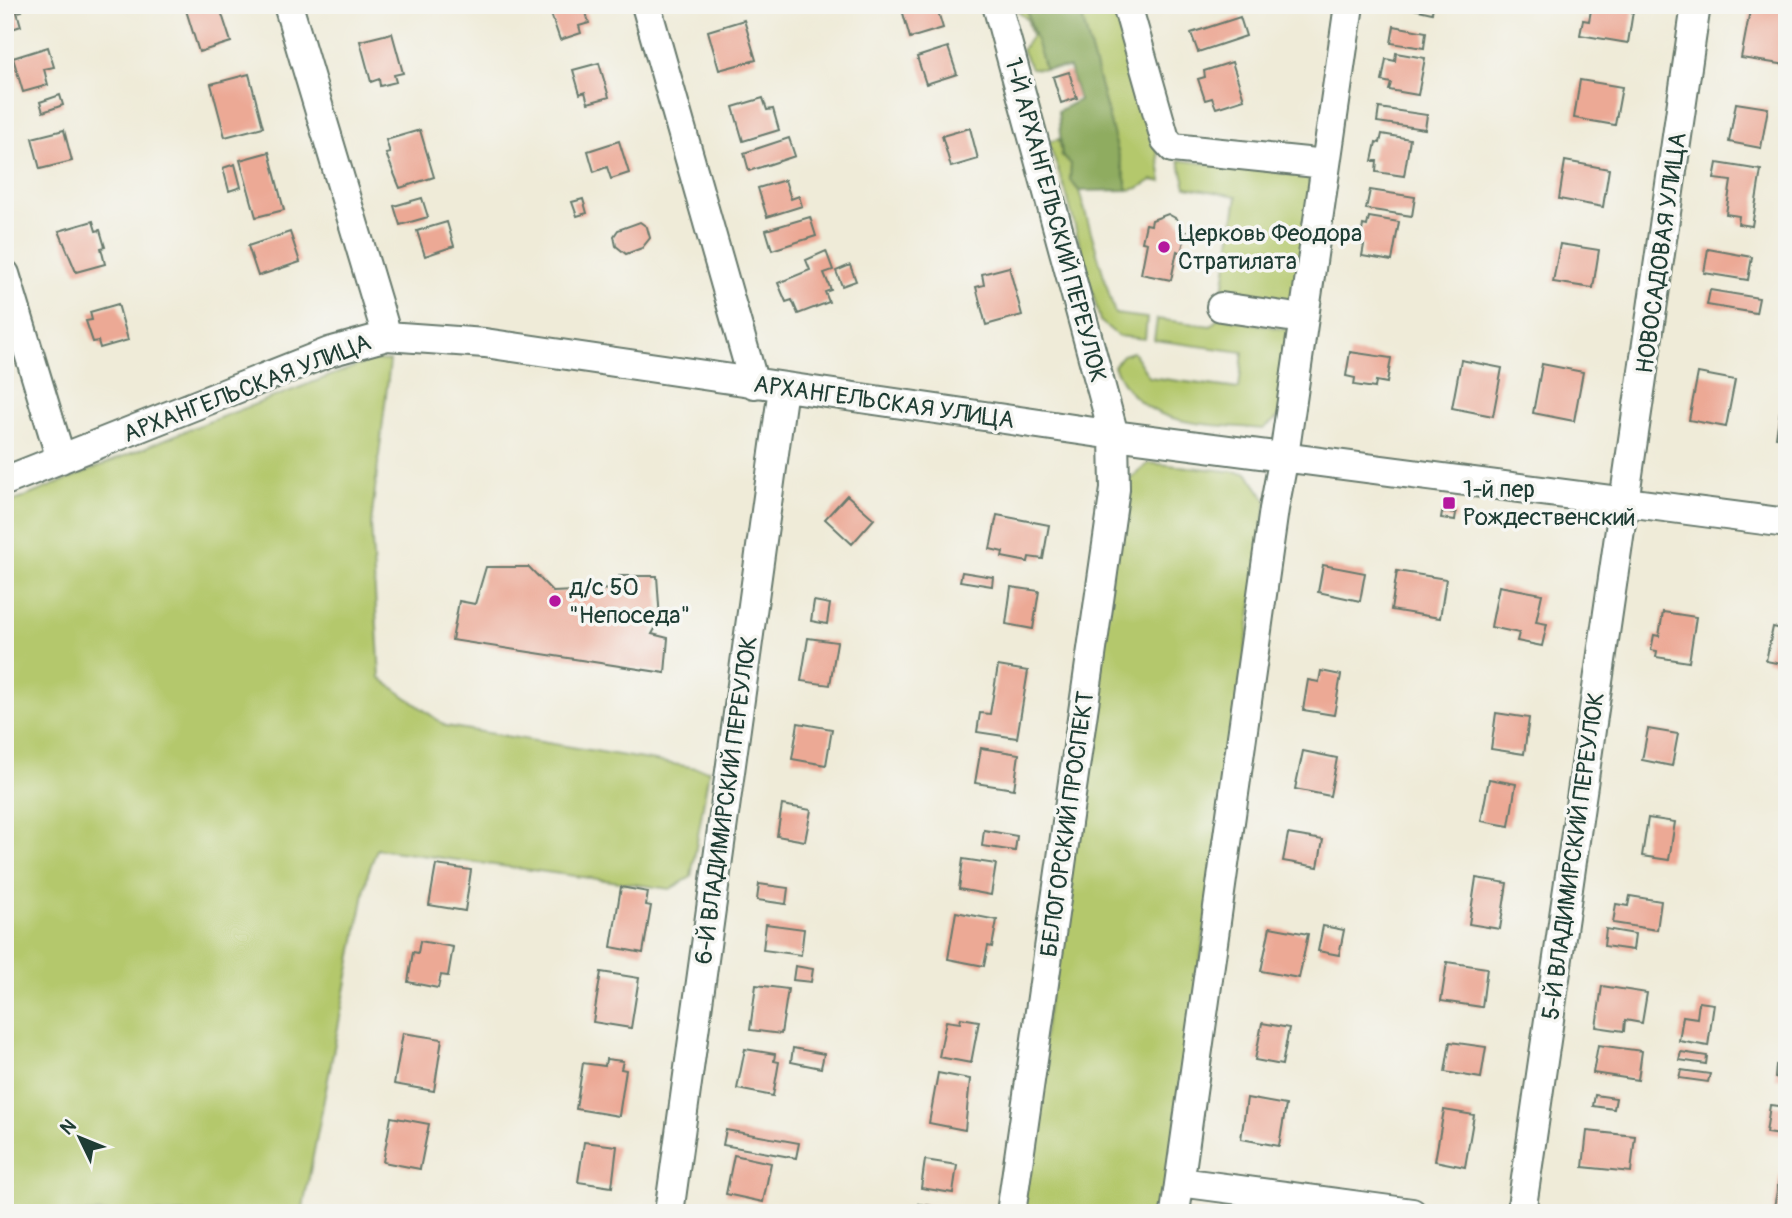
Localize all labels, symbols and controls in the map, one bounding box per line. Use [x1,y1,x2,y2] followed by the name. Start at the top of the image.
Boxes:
[998,55,1113,386] street label: 1-Й АРХАНГЕЛЬСКИЙ ПЕРЕУЛОК
[1630,131,1693,376] street label: НОВОСАДОВАЯ УЛИЦА
[1178,219,1362,276] place label: Церковь Феодора Стратилата
[1156,239,1172,255] marker: Церковь Феодора Стратилата
[119,328,375,449] street label: АРХАНГЕЛЬСКАЯ УЛИЦА
[752,370,1016,435] street label: АРХАНГЕЛЬСКАЯ УЛИЦА
[1463,475,1636,532] place label: 1-й пер Рождественский
[1441,495,1457,511] marker: 1-й пер Рождественский
[569,573,690,630] place label: д/с 50 "Непоседа"
[547,593,563,609] marker: д/с 50 "Непоседа"
[689,634,764,966] street label: 6-Й ВЛАДИМИРСКИЙ ПЕРЕУЛОК
[1034,689,1101,959] street label: БЕЛОГОРСКИЙ ПРОСПЕКТ
[1536,690,1611,1022] street label: 5-Й ВЛАДИМИРСКИЙ ПЕРЕУЛОК
[46,1102,116,1172] north arrow
[55,1114,82,1140] text: N

